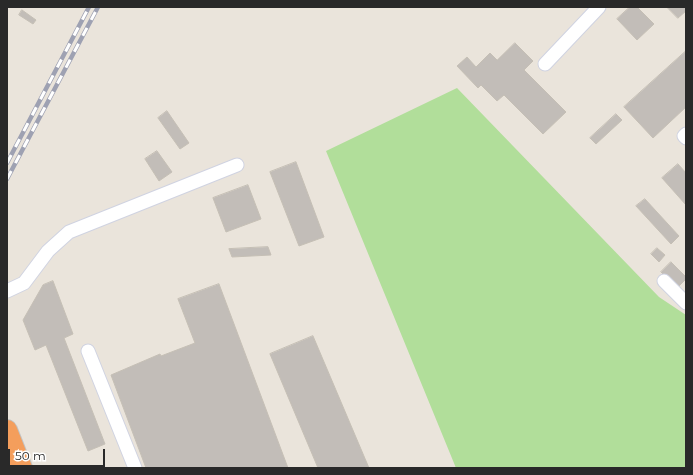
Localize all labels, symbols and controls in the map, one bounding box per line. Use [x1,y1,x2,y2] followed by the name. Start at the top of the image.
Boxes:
[10,441,107,467] scale bar
[15,448,46,463] text: 50 m

